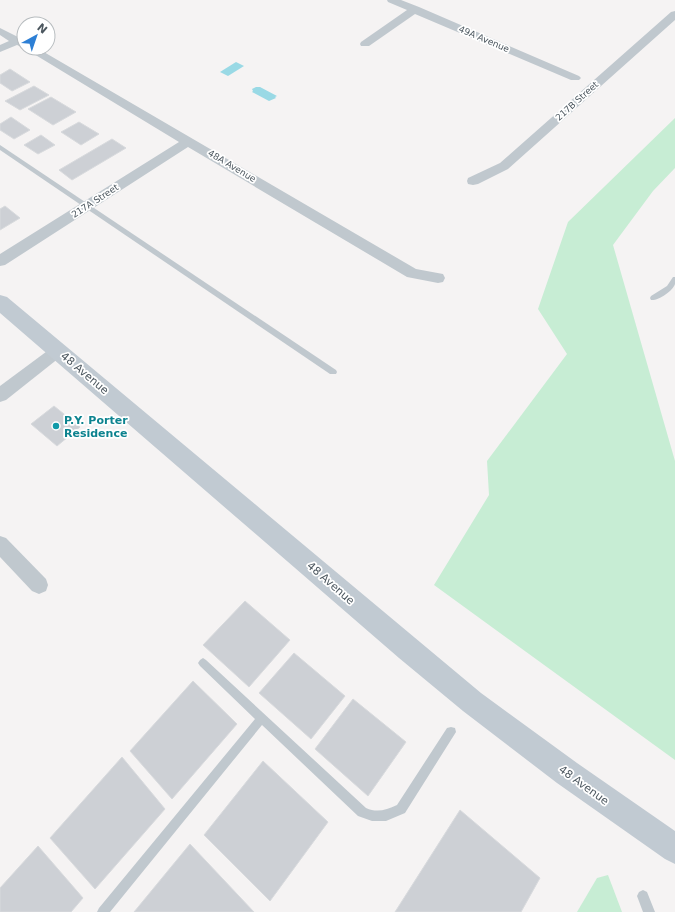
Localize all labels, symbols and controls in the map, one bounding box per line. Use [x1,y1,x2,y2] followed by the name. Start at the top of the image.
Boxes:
[16,16,56,56] north arrow
[34,21,50,37] text: N
[457,24,511,54] street label: 49A Avenue
[554,79,601,123] street label: 217B Street
[206,148,258,184] street label: 48A Avenue
[70,182,121,220] street label: 217A Street
[58,350,111,397] street label: 48 Avenue
[64,414,128,440] place label: P.Y. Porter Residence
[51,421,61,431] marker: P.Y. Porter Residence
[304,559,357,608] street label: 48 Avenue
[556,763,611,808] street label: 48 Avenue

